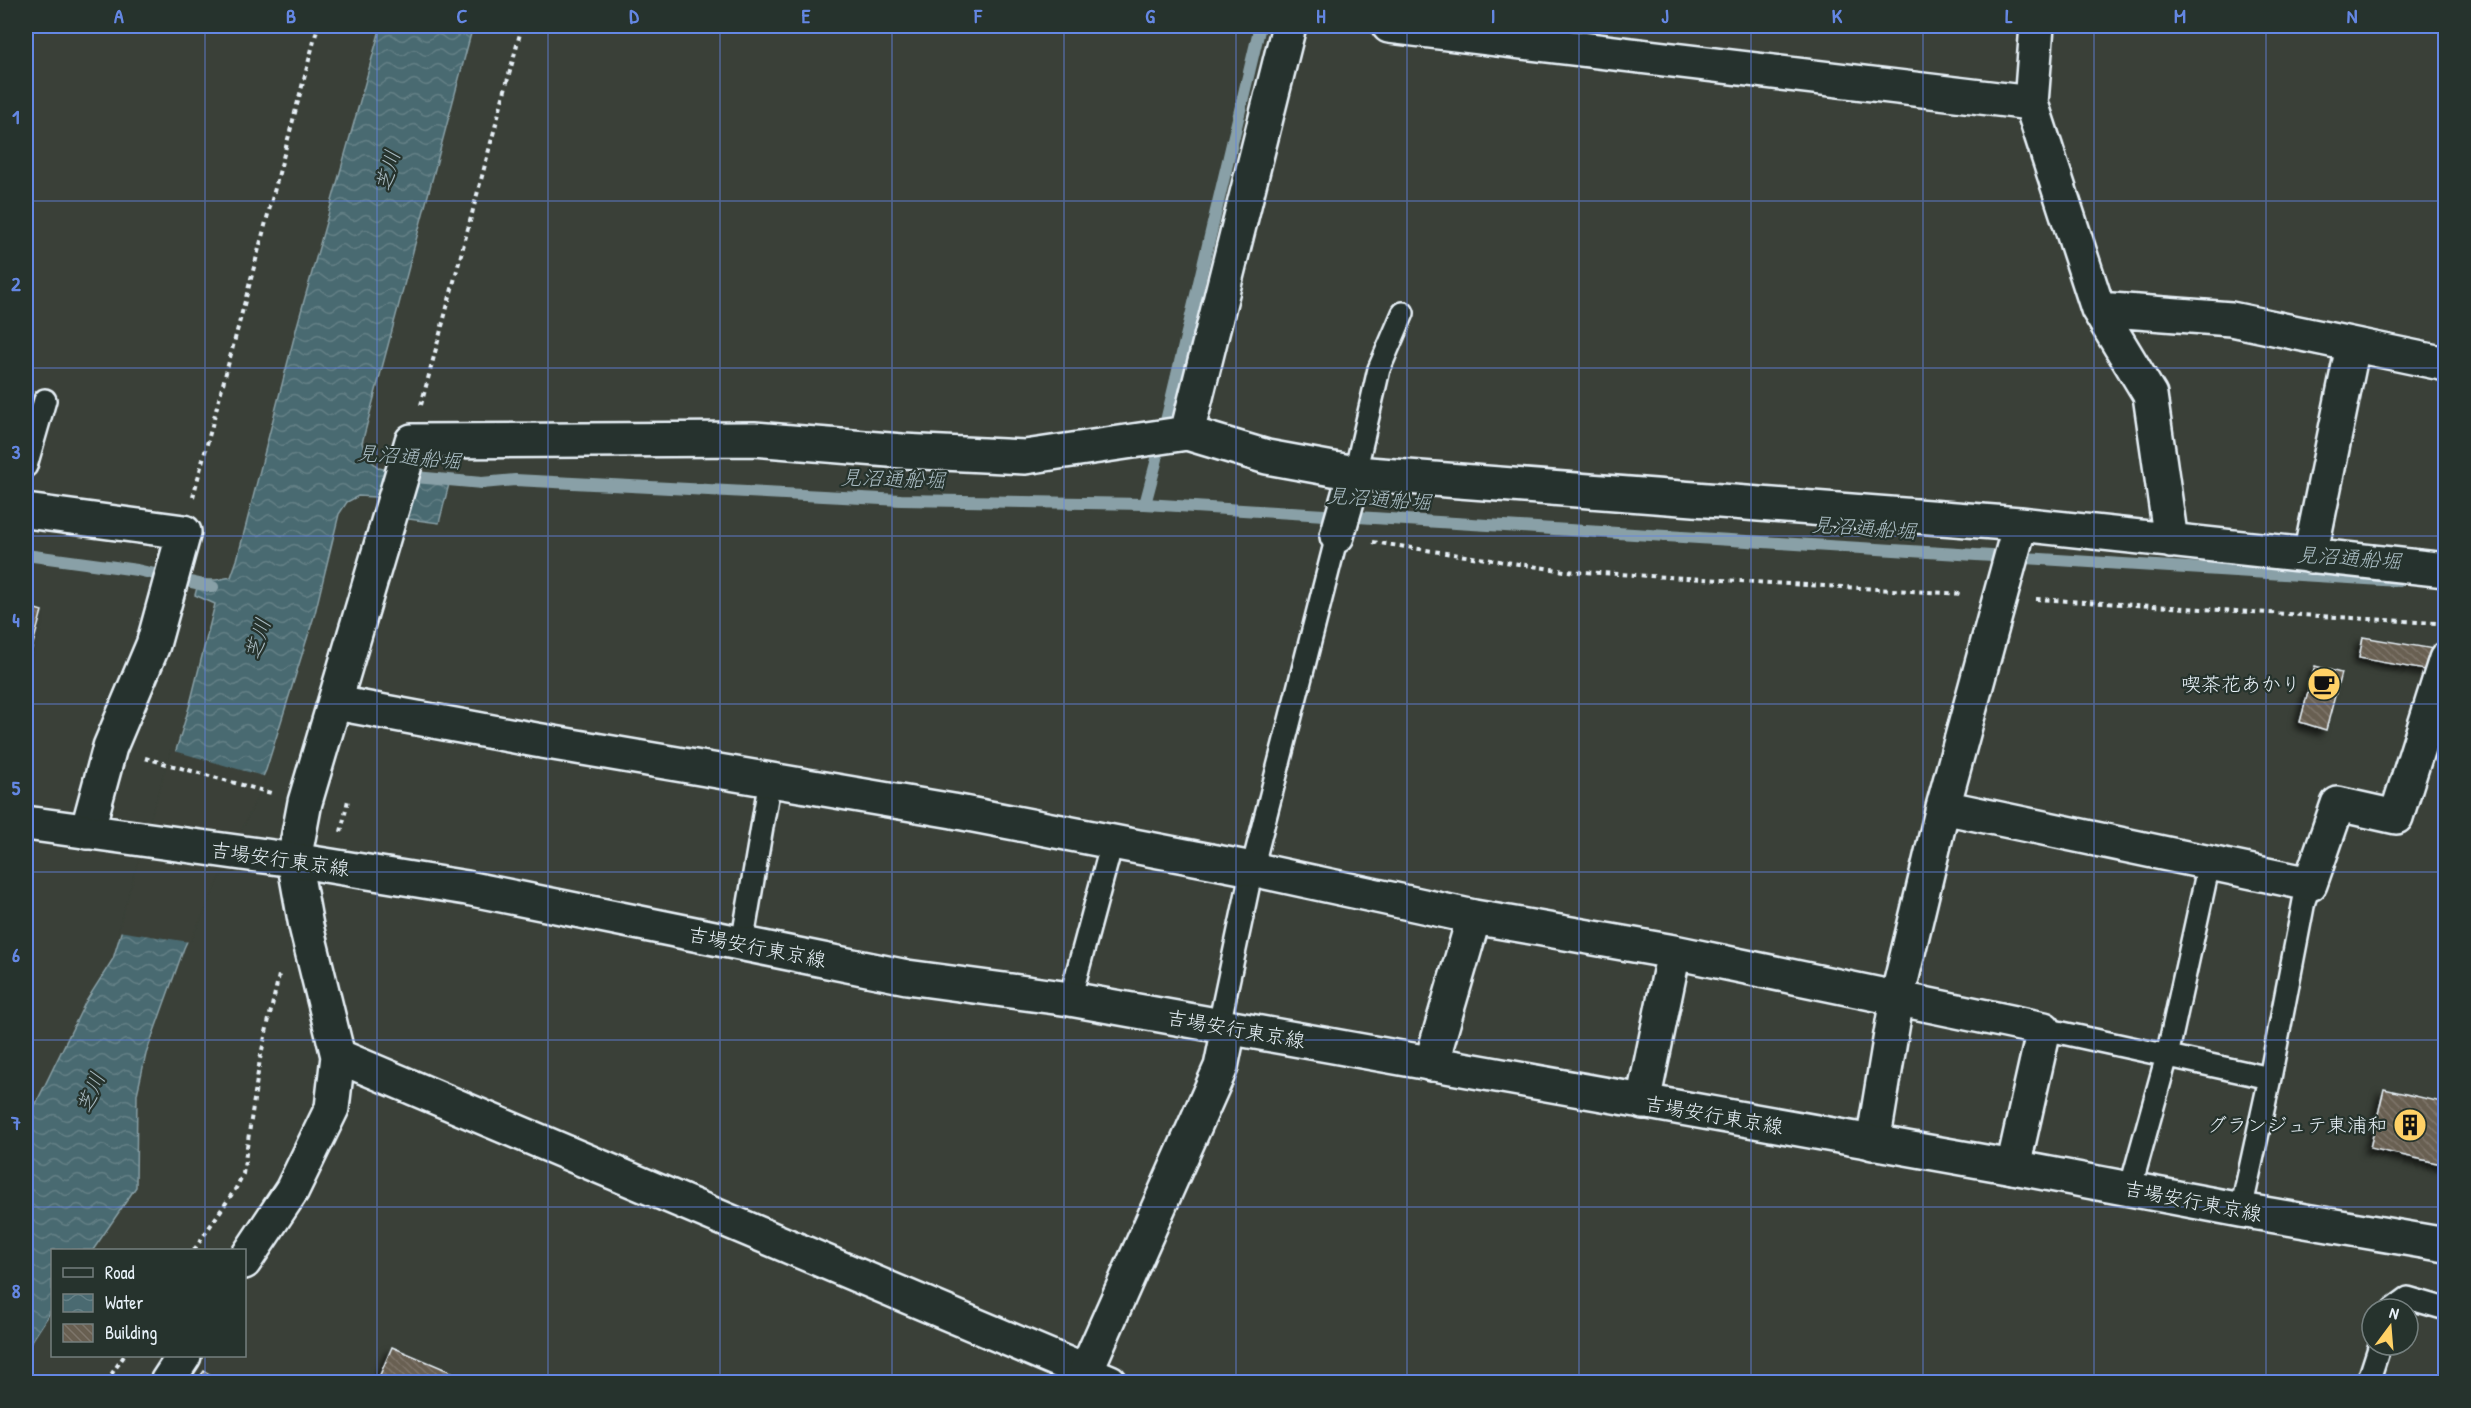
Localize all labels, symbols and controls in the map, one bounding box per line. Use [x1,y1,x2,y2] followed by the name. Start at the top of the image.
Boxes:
[114,2,124,29] text: A
[286,2,296,29] text: B
[457,2,468,29] text: C
[629,2,639,29] text: D
[802,2,811,29] text: E
[973,2,983,29] text: F
[1145,2,1155,29] text: G
[1316,2,1326,29] text: H
[1491,2,1495,29] text: I
[1661,2,1669,29] text: J
[1832,2,1843,29] text: K
[2005,2,2013,29] text: L
[2174,2,2186,29] text: M
[2347,2,2358,29] text: N
[12,103,20,130] text: 1
[368,147,407,195] water label: 芝川
[11,270,21,297] text: 2
[355,437,465,476] water label: 見沼通船堀
[12,438,21,465] text: 3
[840,462,948,495] water label: 見沼通船堀
[1326,480,1434,517] water label: 見沼通船堀
[1811,509,1919,546] water label: 見沼通船堀
[2296,539,2404,576] water label: 見沼通船堀
[12,606,20,633] text: 4
[238,615,278,663] water label: 芝川
[2306,666,2342,702] cafe icon: 喫茶花あかり
[2181,670,2301,697] place label: 喫茶花あかり
[12,774,21,801] text: 5
[209,835,351,882] street label: 吉場安行東京線
[686,920,828,973] street label: 吉場安行東京線
[12,941,20,968] text: 6
[1165,1003,1307,1054] street label: 吉場安行東京線
[69,1068,112,1118] water label: 芝川
[1643,1089,1785,1140] street label: 吉場安行東京線
[2392,1107,2428,1143] building icon: グランジュテ東浦和
[10,1109,21,1136] text: 7
[2207,1111,2387,1138] place label: グランジュテ東浦和
[2122,1174,2264,1227] street label: 吉場安行東京線
[51,1249,246,1357] legend
[105,1260,135,1285] text: Road
[12,1277,21,1304] text: 8
[105,1290,143,1315] text: Water
[2360,1297,2420,1357] north arrow
[2387,1301,2402,1324] text: N
[105,1320,157,1345] text: Building

